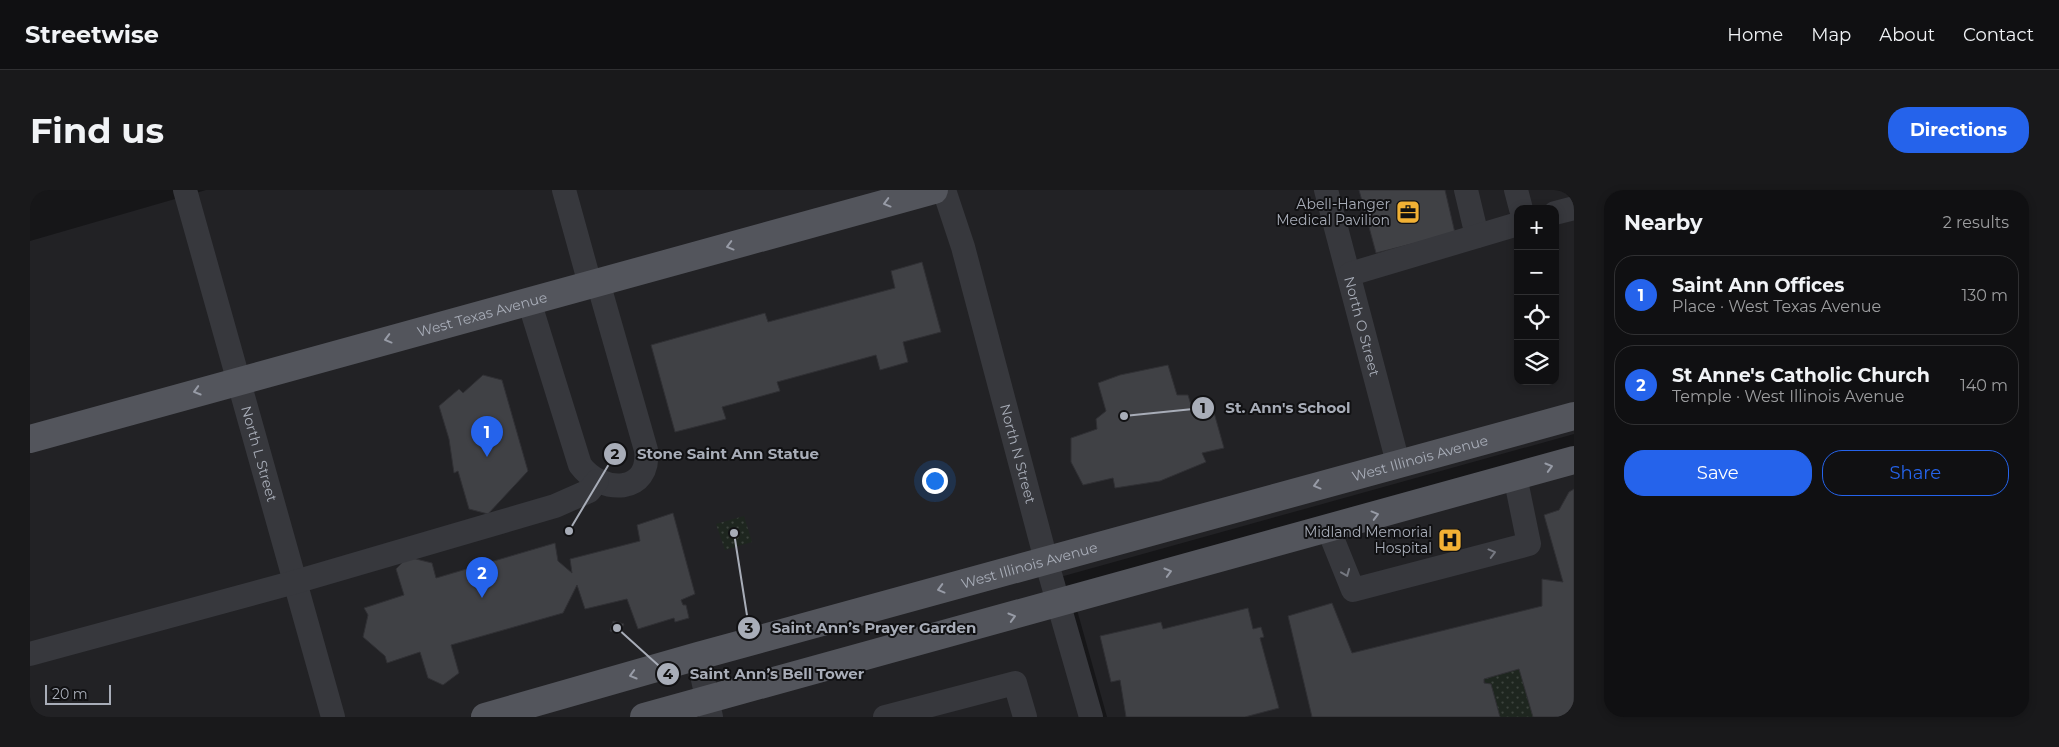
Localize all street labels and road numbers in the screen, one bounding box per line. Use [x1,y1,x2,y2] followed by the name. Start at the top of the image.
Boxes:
[1340,274,1384,379] street label: North O Street
[415,288,549,341] street label: West Texas Avenue
[996,402,1040,506] street label: North N Street
[237,404,281,504] street label: North L Street
[1350,431,1490,485] street label: West Illinois Avenue
[959,538,1099,592] street label: West Illinois Avenue

